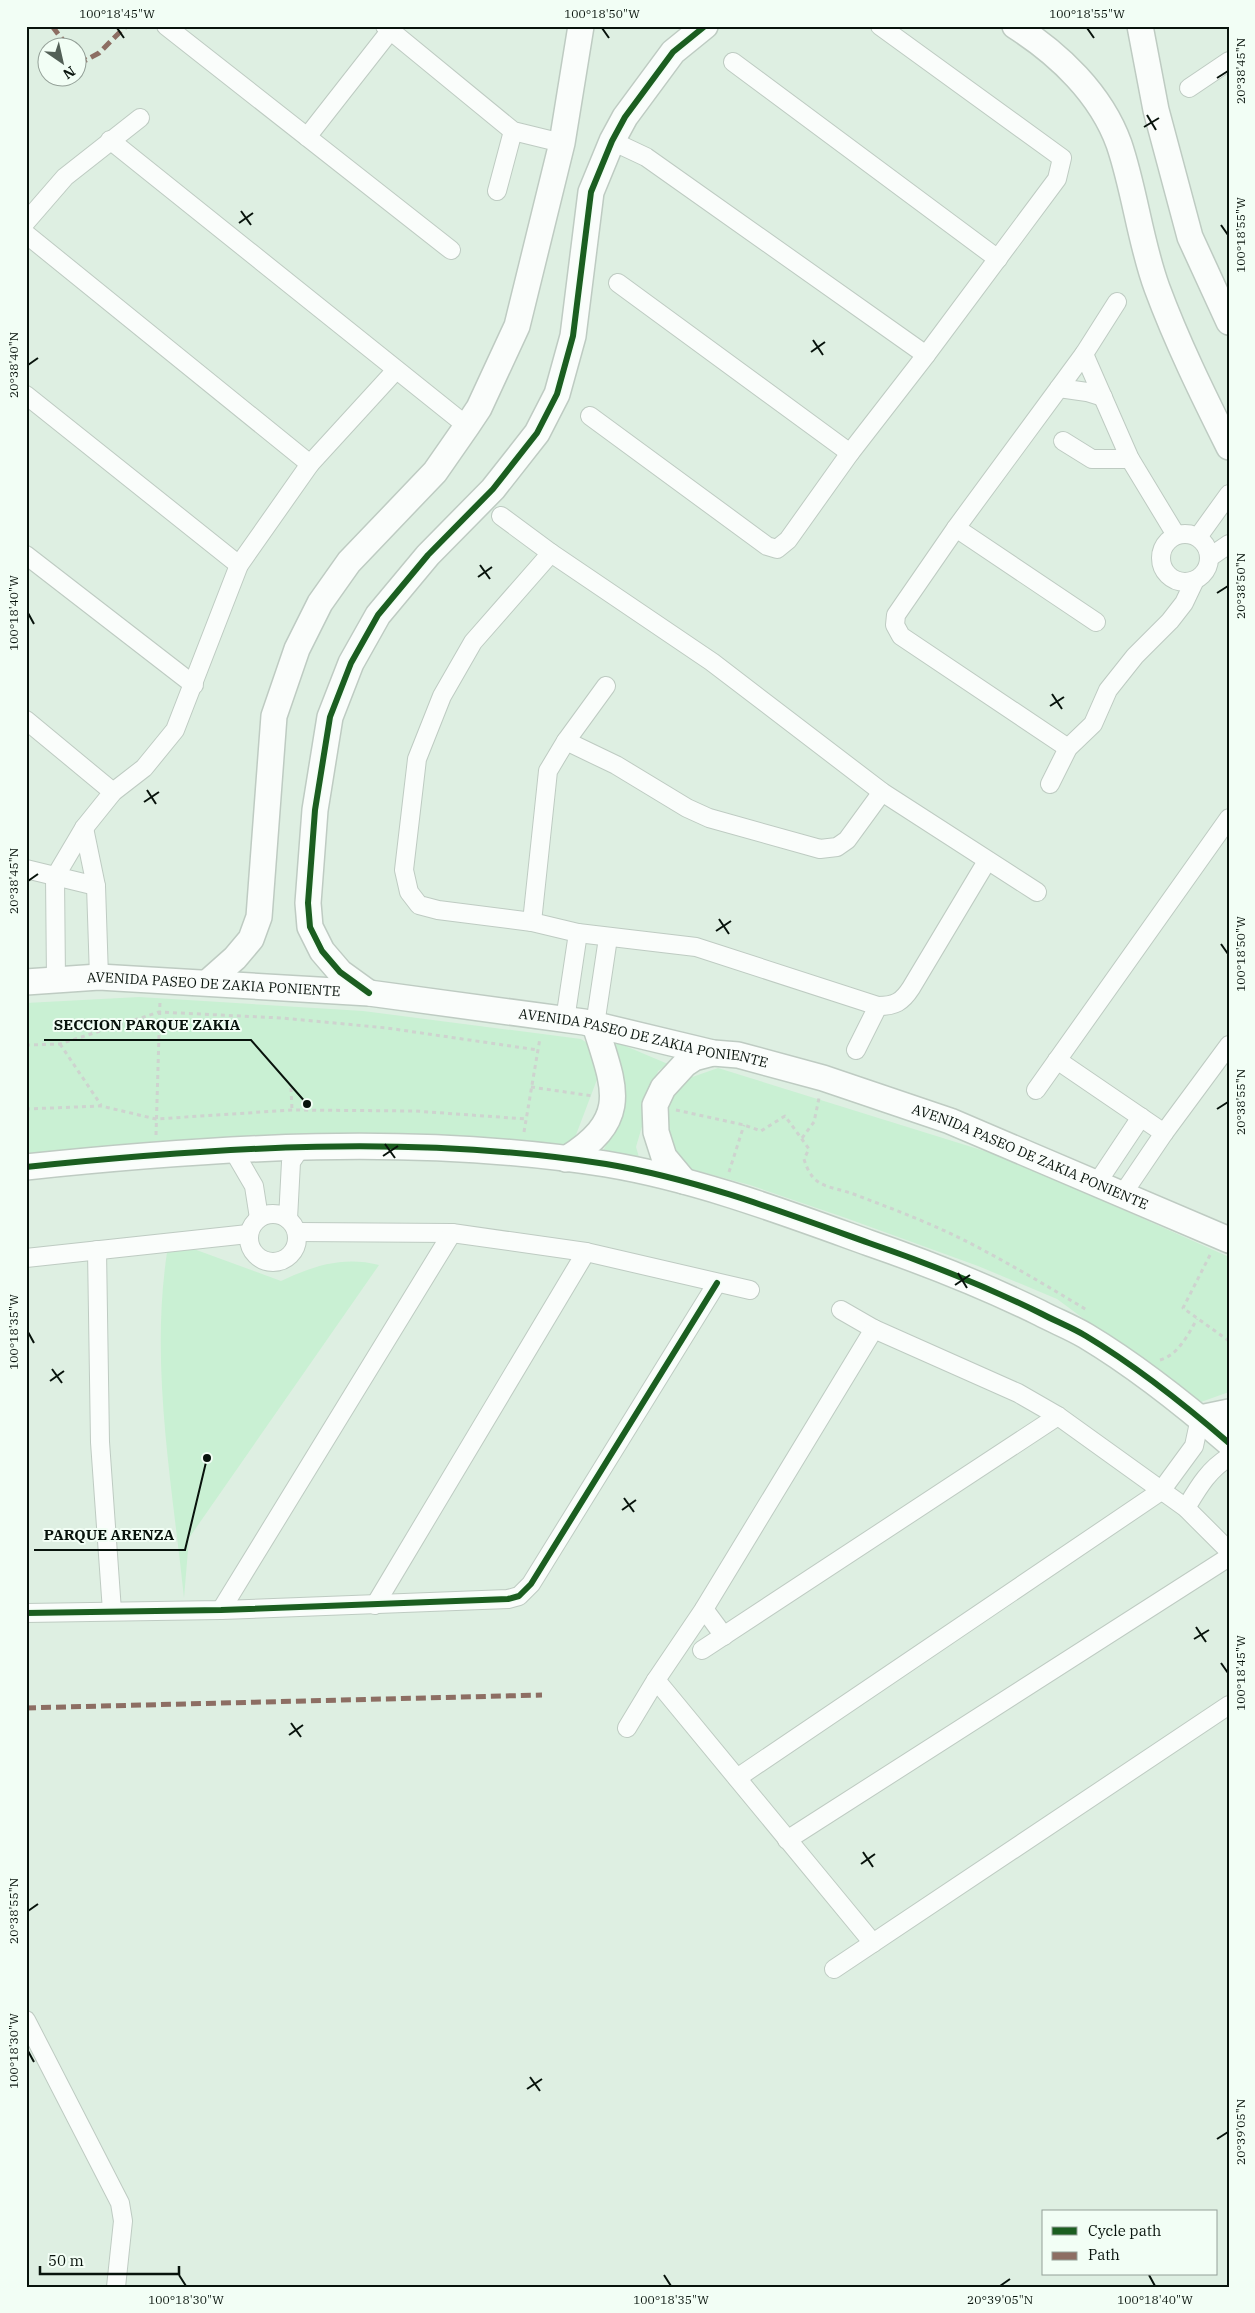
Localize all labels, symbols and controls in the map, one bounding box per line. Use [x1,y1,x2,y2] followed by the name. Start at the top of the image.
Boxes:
[79,6,155,21] text: 100°18'45"W
[564,6,640,21] text: 100°18'50"W
[1049,6,1125,21] text: 100°18'55"W
[38,38,88,88] north arrow
[1233,38,1248,104] text: 20°38'45"N
[60,62,79,83] text: N
[1233,197,1248,273] text: 100°18'55"W
[6,332,21,398] text: 20°38'40"N
[1233,553,1248,619] text: 20°38'50"N
[6,575,21,651] text: 100°18'40"W
[6,848,21,914] text: 20°38'45"N
[1233,916,1248,992] text: 100°18'50"W
[86,968,341,1000] street label: AVENIDA PASEO DE ZAKIA PONIENTE
[518,1004,770,1072] street label: AVENIDA PASEO DE ZAKIA PONIENTE
[44,1010,251,1040] callout: SECCION PARQUE ZAKIA
[54,1015,241,1034] text: SECCION PARQUE ZAKIA
[1233,1069,1248,1135] text: 20°38'55"N
[910,1100,1151,1214] street label: AVENIDA PASEO DE ZAKIA PONIENTE
[6,1294,21,1370] text: 100°18'35"W
[34,1520,185,1550] callout: PARQUE ARENZA
[44,1525,175,1544] text: PARQUE ARENZA
[1233,1635,1248,1711] text: 100°18'45"W
[6,1878,21,1944] text: 20°38'55"N
[6,2013,21,2089] text: 100°18'30"W
[1233,2099,1248,2165] text: 20°39'05"N
[1042,2210,1218,2276] legend
[1088,2221,1161,2240] text: Cycle path
[40,2243,179,2275] scale bar
[1088,2245,1120,2264] text: Path
[48,2251,84,2270] text: 50 m
[148,2292,224,2307] text: 100°18'30"W
[633,2292,709,2307] text: 100°18'35"W
[967,2292,1033,2307] text: 20°39'05"N
[1117,2292,1193,2307] text: 100°18'40"W

